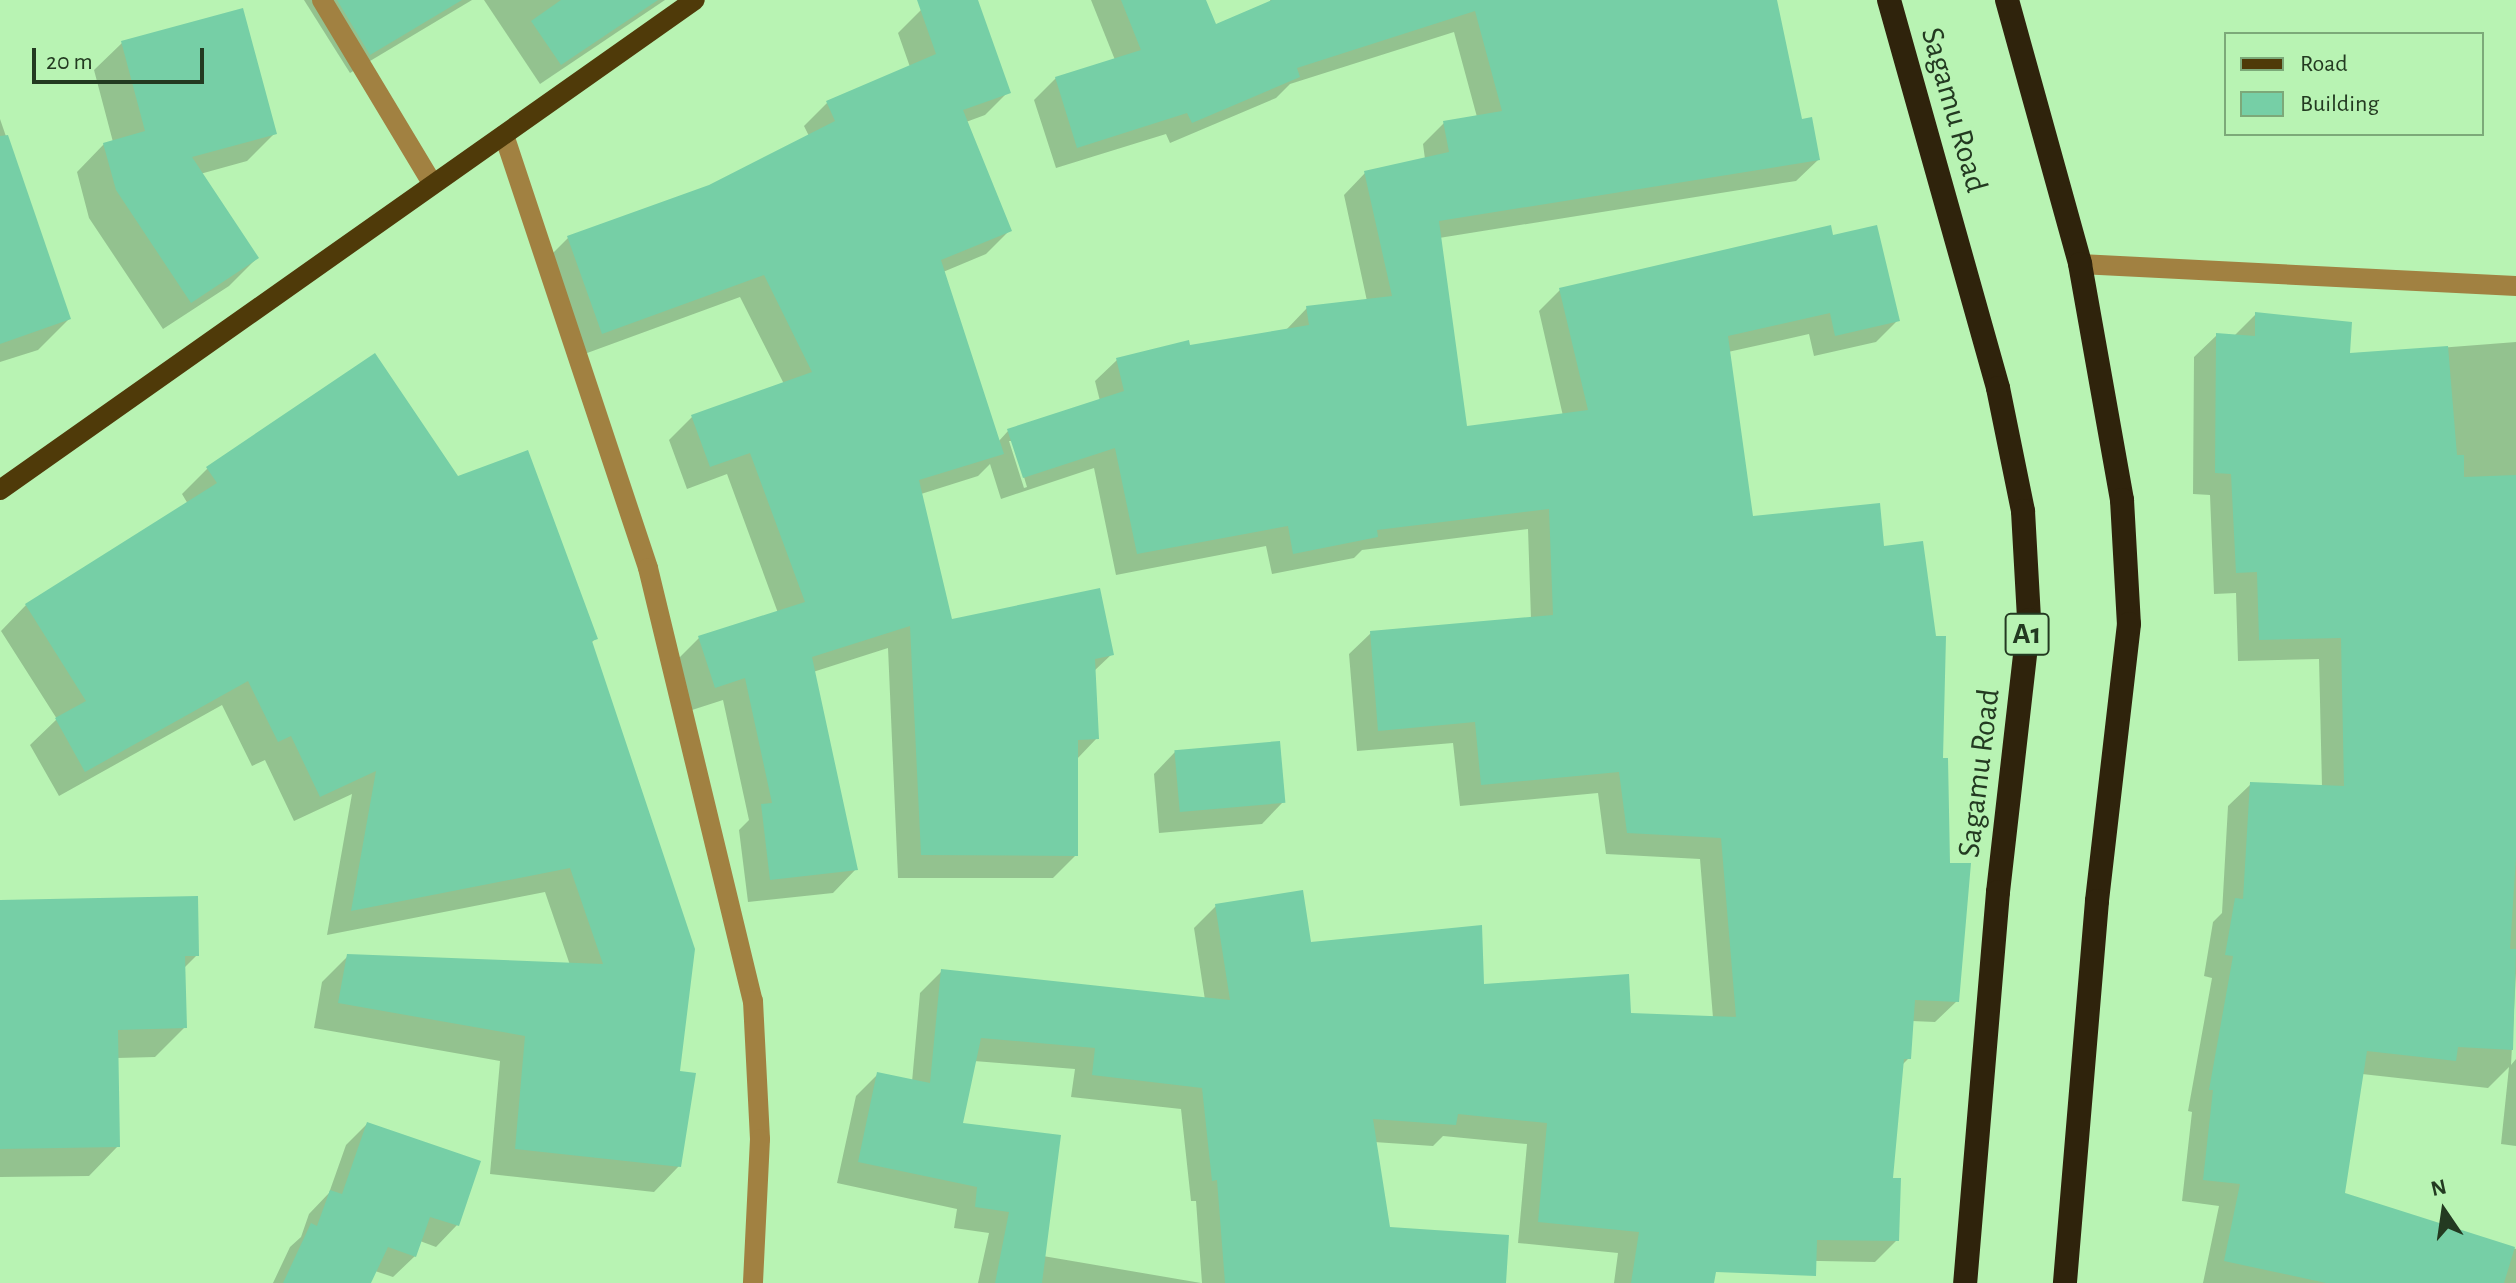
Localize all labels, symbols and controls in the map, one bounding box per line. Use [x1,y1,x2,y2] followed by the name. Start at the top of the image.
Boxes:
[1912,23,1996,197] street label: Sagamu Road
[36,32,208,82] scale bar
[2224,32,2484,136] legend
[46,50,93,74] text: 20 m
[2300,52,2348,76] text: Road
[2300,92,2379,116] text: Building
[2003,608,2051,660] road number: A1
[1950,686,2008,860] street label: Sagamu Road
[2404,1171,2484,1251] north arrow
[2429,1175,2449,1200] text: N

